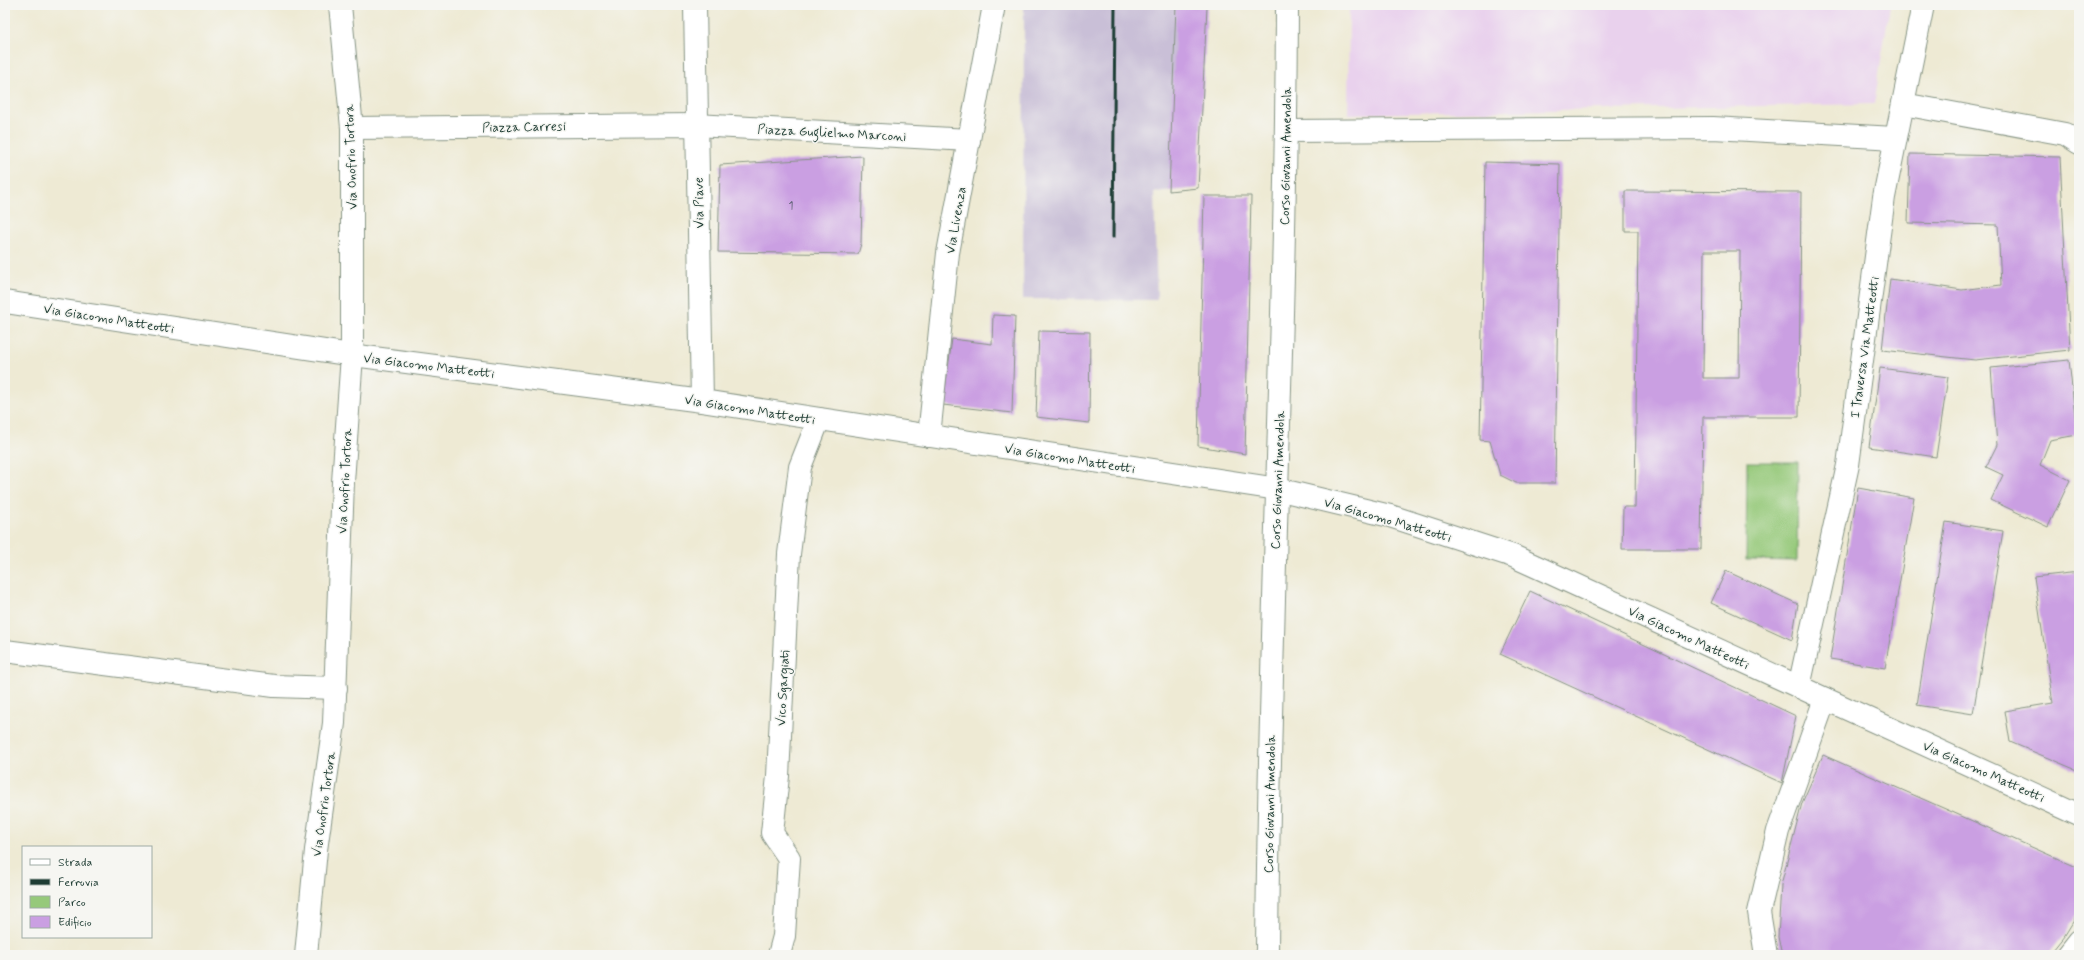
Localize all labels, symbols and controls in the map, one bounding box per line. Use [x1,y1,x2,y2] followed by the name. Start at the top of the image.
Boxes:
[1277,86,1296,225] street label: Corso Giovanni Amendola
[341,104,362,210] street label: Via Onofrio Tortora
[482,118,566,137] street label: Piazza Carresi
[757,121,907,148] street label: Piazza Guglielmo Marconi
[691,177,708,229] street label: Via Piave
[942,185,971,255] street label: Via Livenza
[789,199,794,213] house number: 1
[1847,275,1884,419] street label: I Traversa Via Matteotti
[42,301,175,338] street label: Via Giacomo Matteotti
[362,350,495,383] street label: Via Giacomo Matteotti
[683,392,816,429] street label: Via Giacomo Matteotti
[1268,410,1289,550] street label: Corso Giovanni Amendola
[334,428,357,534] street label: Via Onofrio Tortora
[1003,441,1136,478] street label: Via Giacomo Matteotti
[1322,494,1453,547] street label: Via Giacomo Matteotti
[1625,603,1752,674] street label: Via Giacomo Matteotti
[773,650,795,726] street label: Vico Sgargiati
[1261,734,1280,873] street label: Corso Giovanni Amendola
[1920,738,2047,807] street label: Via Giacomo Matteotti
[309,751,340,858] street label: Via Onofrio Tortora
[22,846,152,938] legend
[58,855,92,871] text: Strada
[58,875,99,891] text: Ferrovia
[58,895,86,911] text: Parco
[58,915,92,931] text: Edificio

